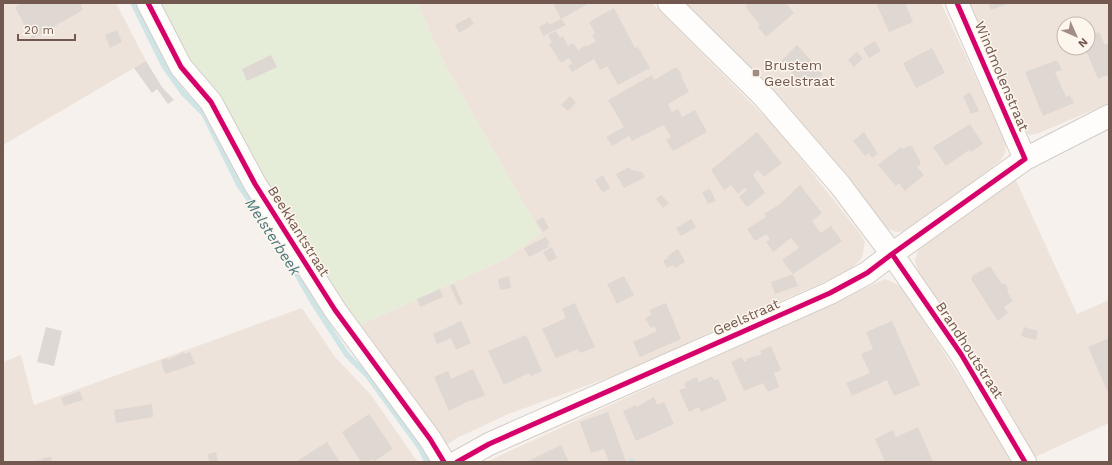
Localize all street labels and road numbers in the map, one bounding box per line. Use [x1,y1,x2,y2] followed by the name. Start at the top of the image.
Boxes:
[972,19,1032,133] street label: Windmolenstraat
[265,183,333,279] street label: Beekkantstraat
[710,295,782,339] street label: Geelstraat
[933,299,1007,401] street label: Brandhoutstraat

